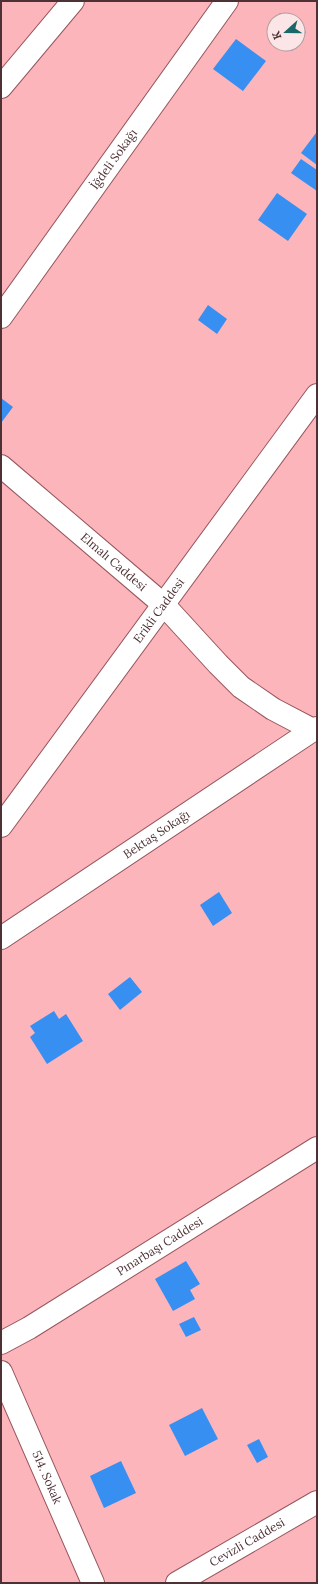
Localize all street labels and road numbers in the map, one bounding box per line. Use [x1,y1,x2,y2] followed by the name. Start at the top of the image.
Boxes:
[87,126,140,192] street label: İğdeli Sokağı
[78,529,150,594] street label: Elmalı Caddesi
[130,575,187,646] street label: Erikli Caddesi
[120,806,192,861] street label: Bektaş Sokağı
[114,1213,205,1278] street label: Pınarbaşı Caddesi
[29,1448,66,1507] street label: 514. Sokak
[206,1514,287,1570] street label: Cevizli Caddesi

